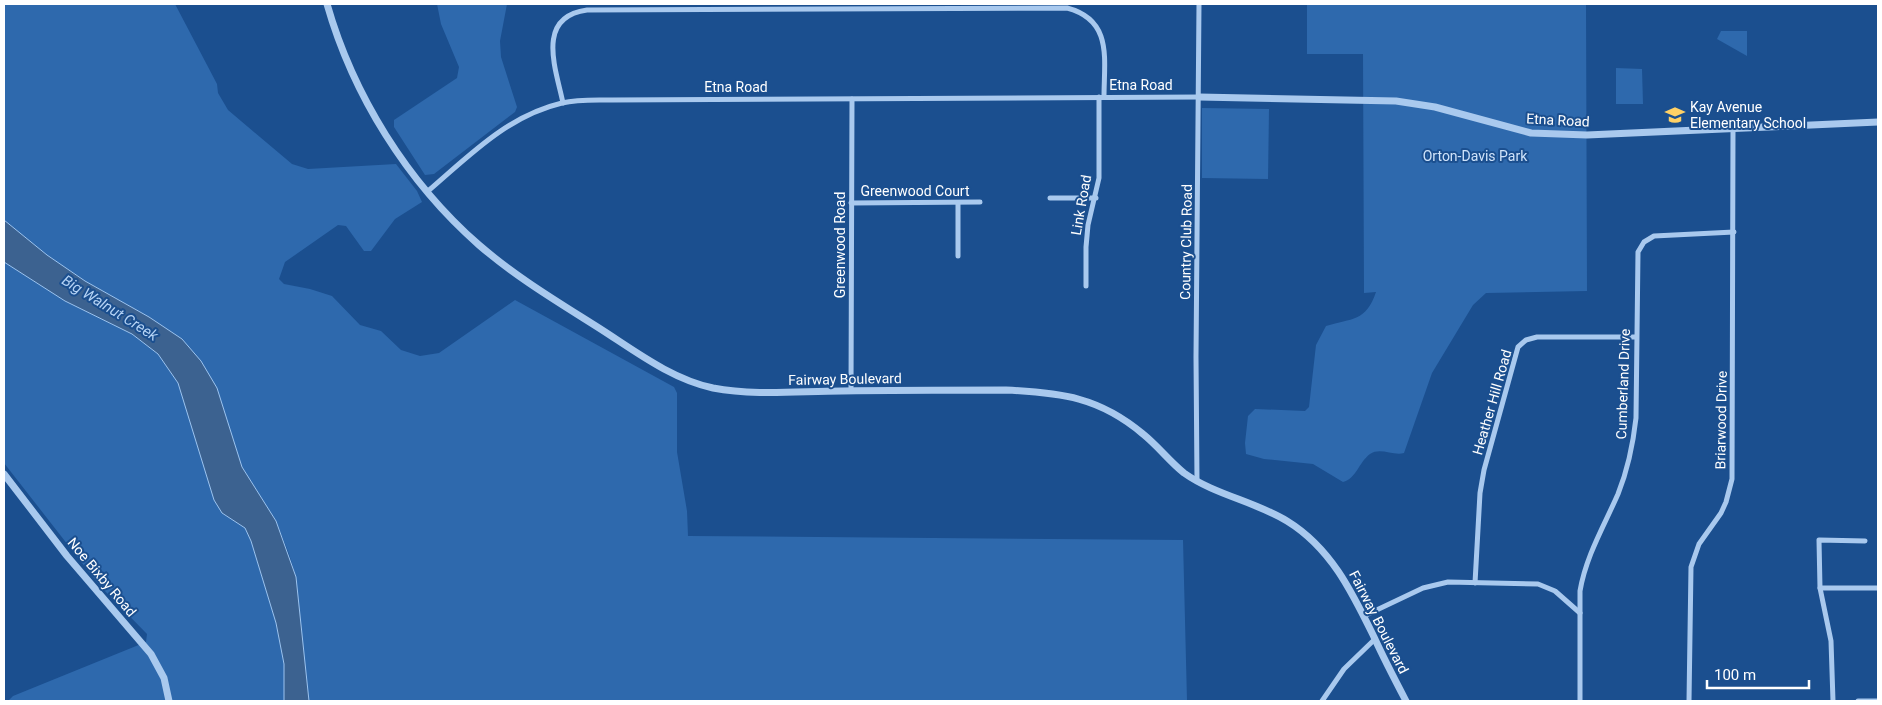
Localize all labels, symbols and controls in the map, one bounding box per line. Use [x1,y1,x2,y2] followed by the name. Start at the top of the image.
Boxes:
[1109,77,1173,93] street label: Etna Road
[704,79,768,95] street label: Etna Road
[1690,99,1806,131] place label: Kay Avenue Elementary School
[1664,104,1686,126] school or university icon: Kay Avenue Elementary School
[1526,110,1590,130] street label: Etna Road
[1423,148,1528,164] park label: Orton-Davis Park
[1068,173,1094,237] street label: Link Road
[860,183,970,199] street label: Greenwood Court
[1177,184,1195,300] street label: Country Club Road
[832,192,848,298] street label: Greenwood Road
[59,271,162,345] water label: Big Walnut Creek
[1613,328,1633,440] street label: Cumberland Drive
[1469,348,1515,456] street label: Heather Hill Road
[788,370,902,388] street label: Fairway Boulevard
[1712,371,1730,469] street label: Briarwood Drive
[64,534,140,620] street label: Noe Bixby Road
[1346,568,1412,676] street label: Fairway Boulevard
[1707,658,1810,690] scale bar
[1714,666,1756,684] text: 100 m

